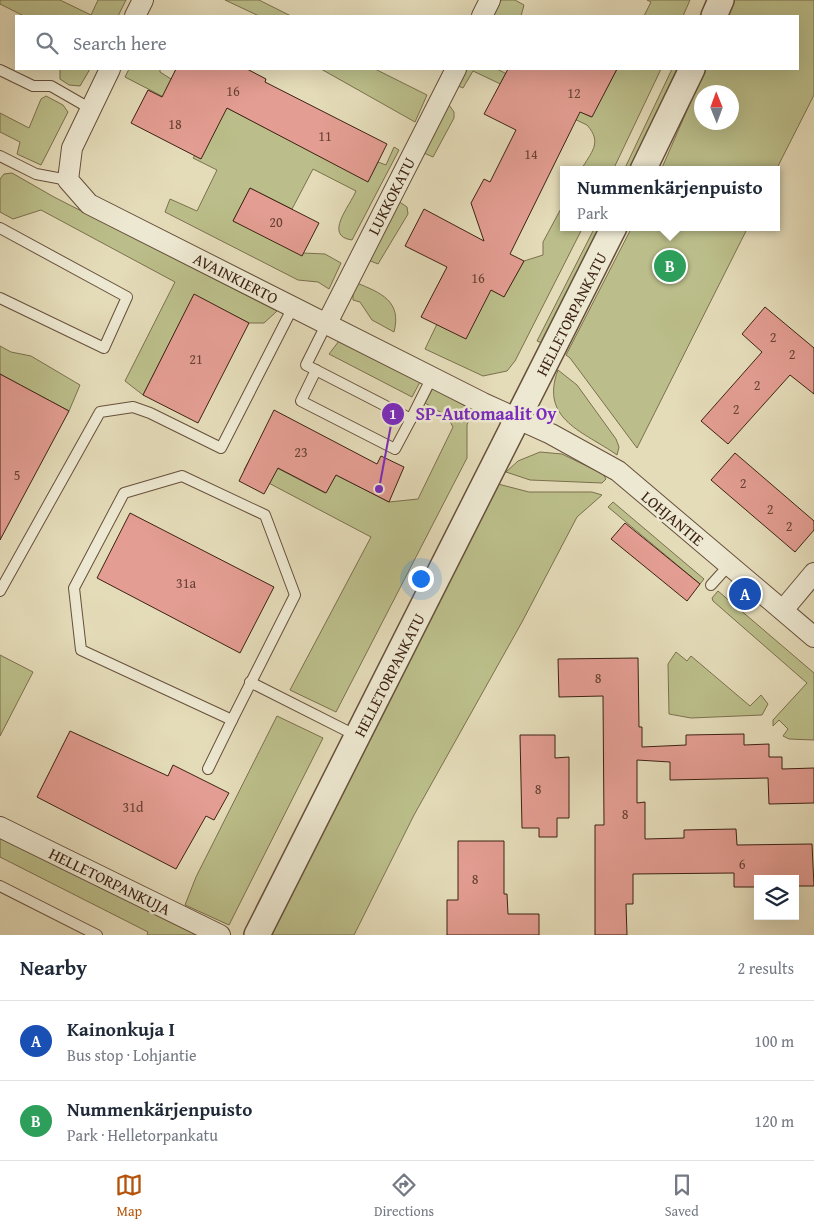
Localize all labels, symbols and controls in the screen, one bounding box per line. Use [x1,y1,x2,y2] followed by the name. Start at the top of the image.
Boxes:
[15,15,799,70] search box
[33,29,61,57] icon: search
[73,29,167,57] text: Search here
[226,81,240,101] house number: 16
[567,83,581,103] house number: 12
[694,85,739,130] north arrow
[168,114,182,134] house number: 18
[318,126,332,146] house number: 11
[524,144,538,164] house number: 14
[361,153,421,239] street label: LUKKOKATU
[560,166,780,231] popup
[577,173,763,201] text: Nummenkärjenpuisto
[577,201,608,225] text: Park
[269,212,283,232] house number: 20
[189,246,283,310] street label: AVAINKIERTO
[654,247,686,285] pin: B
[529,248,613,380] street label: HELLETORPANKATU
[471,268,485,288] house number: 16
[770,327,776,347] house number: 2
[789,344,795,364] house number: 2
[189,349,203,369] house number: 21
[754,375,760,395] house number: 2
[380,397,566,430] callout: SP-Automaalit Oy
[733,399,739,419] house number: 2
[415,400,557,427] text: SP-Automaalit Oy
[389,403,397,424] text: 1
[294,442,308,462] house number: 23
[14,465,20,485] house number: 5
[740,473,746,493] house number: 2
[636,485,710,551] street label: LOHJANTIE
[767,499,773,519] house number: 2
[786,516,792,536] house number: 2
[408,566,434,592] your location
[176,573,196,593] house number: 31a
[729,575,761,613] pin: A
[347,609,431,741] street label: HELLETORPANKATU
[595,668,602,688] house number: 8
[535,779,542,799] house number: 8
[123,797,144,817] house number: 31d
[622,804,629,824] house number: 8
[45,841,175,921] street label: HELLETORPANKUJA
[739,854,746,874] house number: 6
[472,869,479,889] house number: 8
[754,875,799,920] map controls
[754,875,799,920] button: layers
[20,952,87,983] text: Nearby
[737,956,794,980] text: 2 results
[67,1015,175,1043] text: Kainonkuja I
[31,1029,41,1053] text: A
[754,1029,794,1053] text: 100 m
[67,1043,197,1067] text: Bus stop · Lohjantie
[67,1095,252,1123] text: Nummenkärjenpuisto
[31,1109,41,1133] text: B
[754,1109,794,1133] text: 120 m
[67,1123,218,1147] text: Park · Helletorpankatu
[115,1171,143,1221] tab: Map
[374,1171,434,1221] tab: Directions
[665,1171,699,1221] tab: Saved

